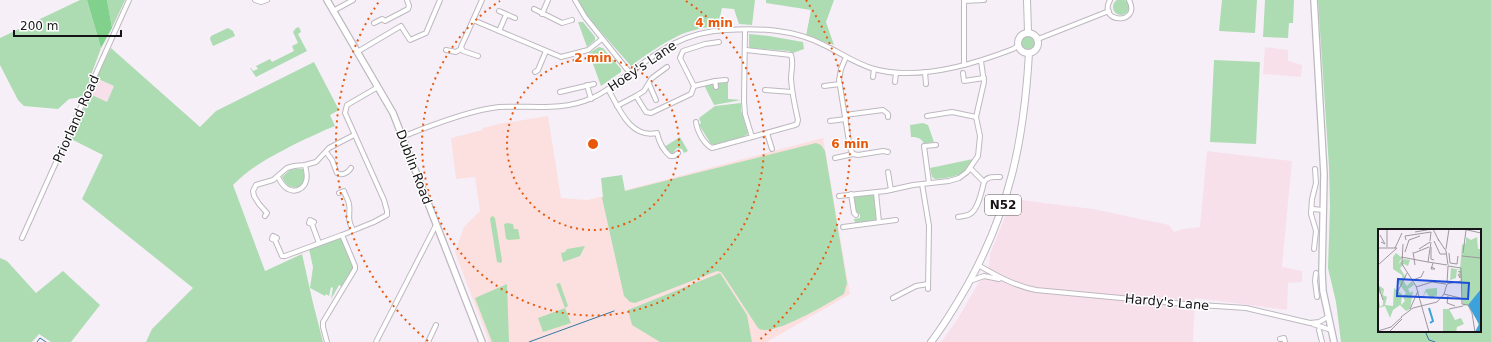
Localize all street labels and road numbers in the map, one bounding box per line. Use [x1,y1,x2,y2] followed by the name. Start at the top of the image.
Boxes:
[605,38,679,94] street label: Hoey's Lane
[50,73,102,165] street label: Priorland Road
[393,128,435,206] street label: Dublin Road
[985,195,1021,215] road number: N52
[1124,291,1210,313] street label: Hardy's Lane

